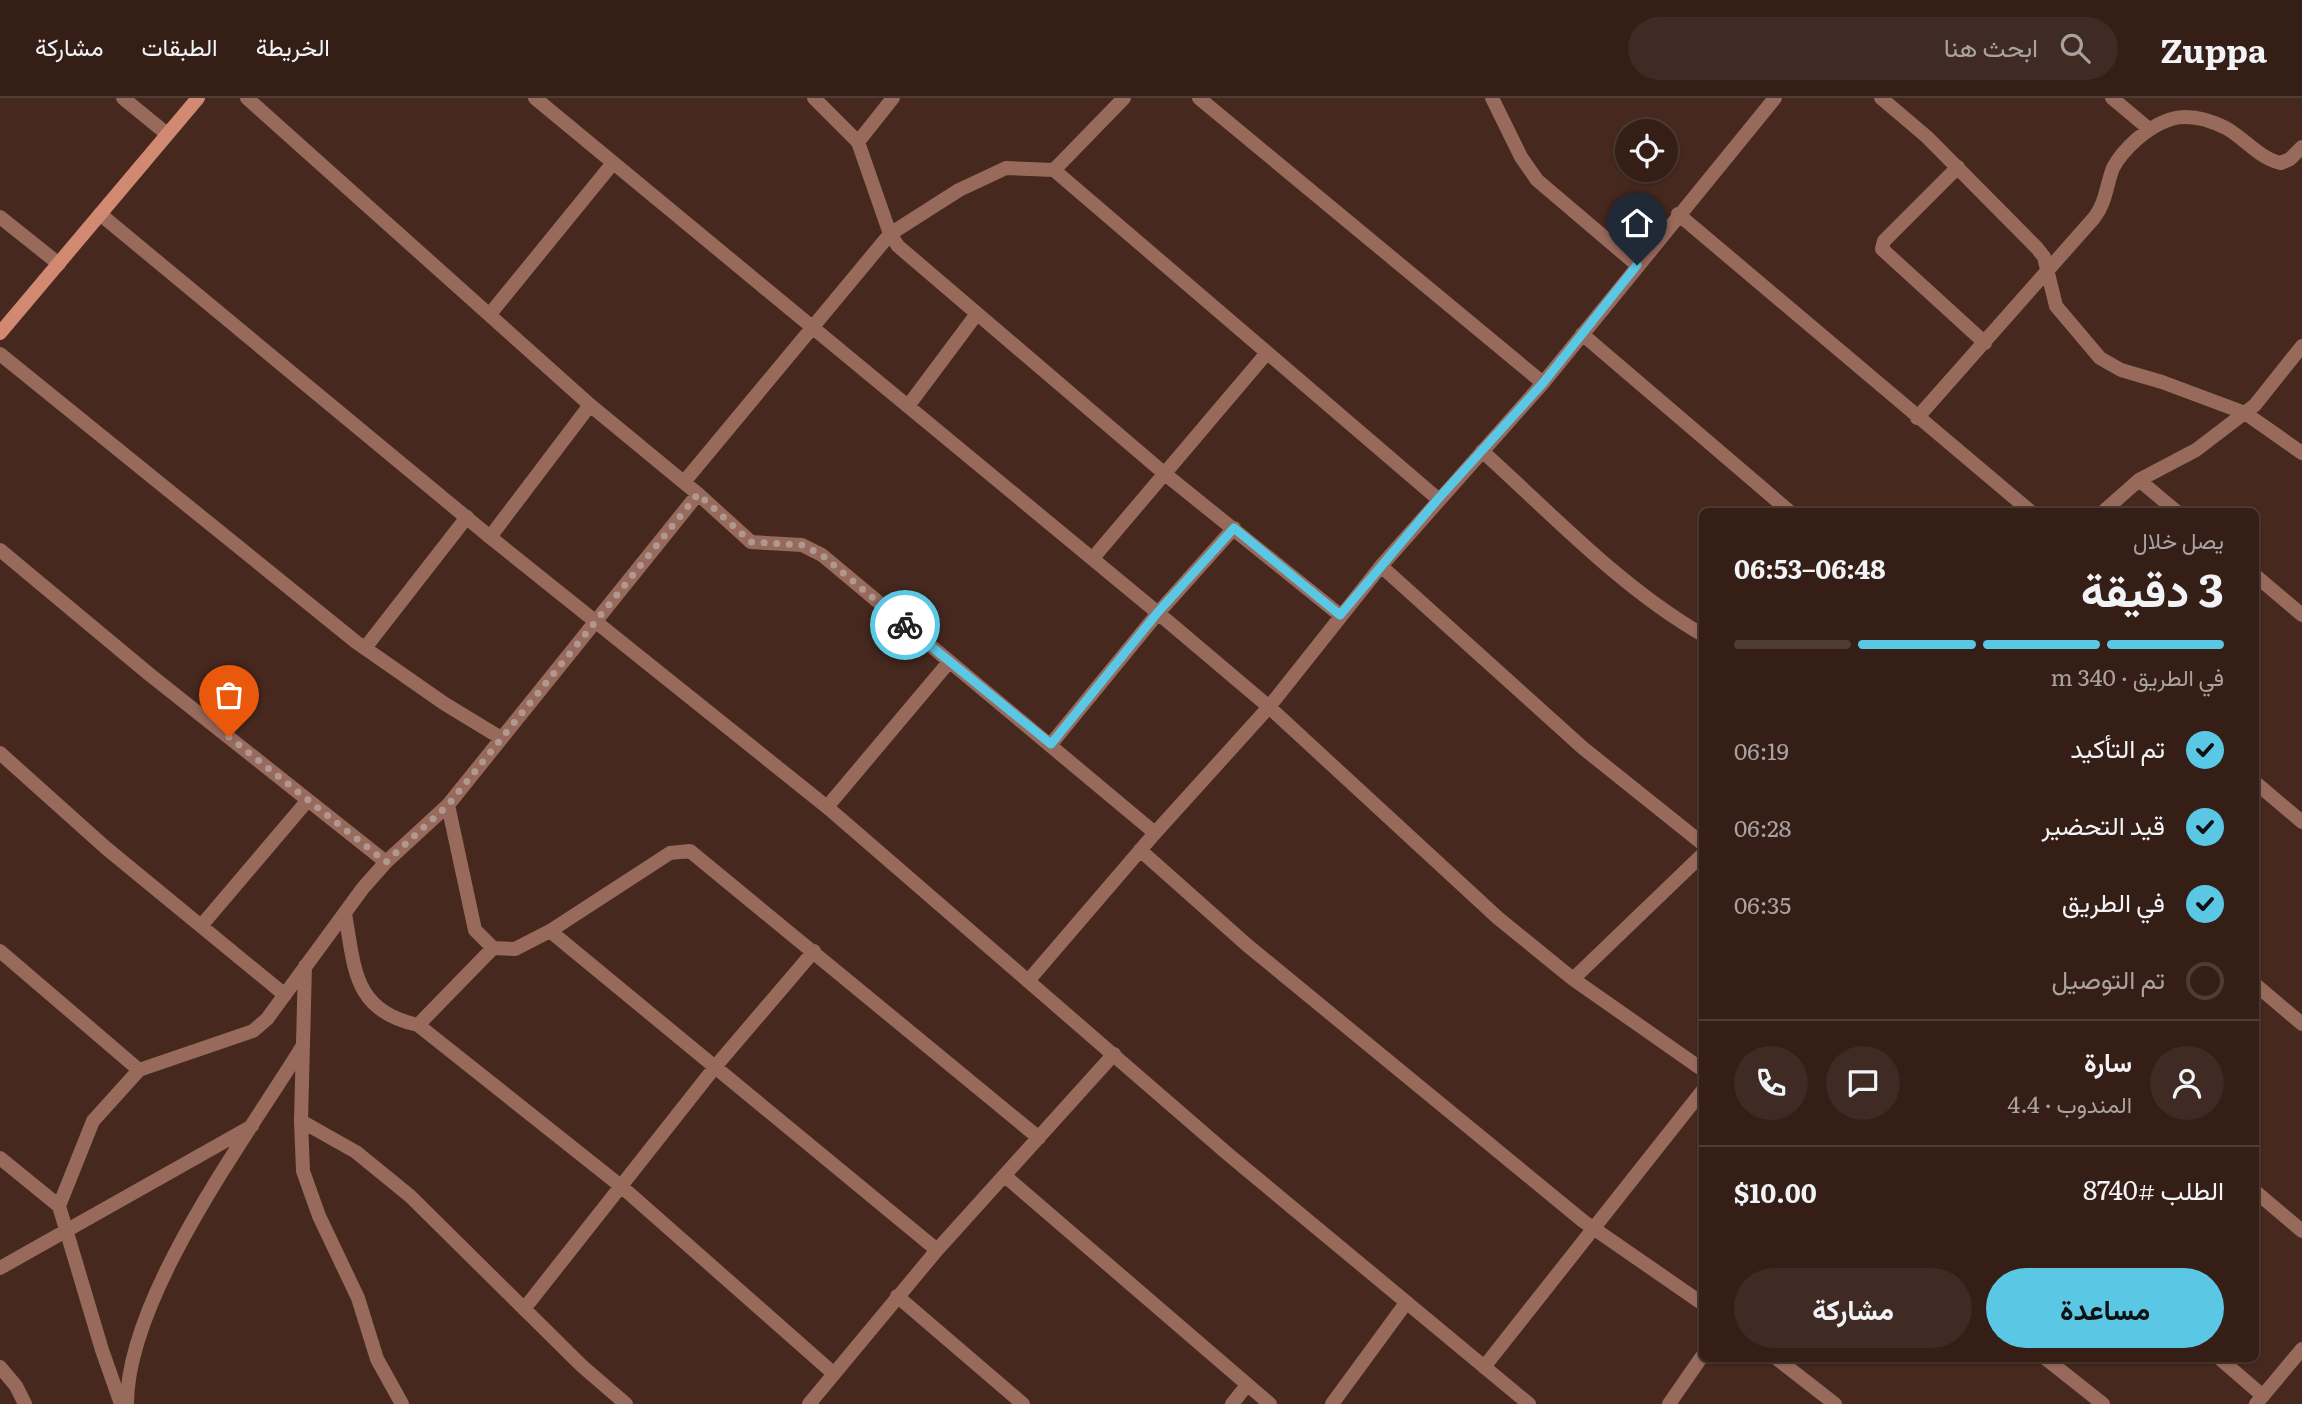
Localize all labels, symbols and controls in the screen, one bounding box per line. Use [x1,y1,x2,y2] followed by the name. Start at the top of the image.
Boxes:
[1628,17,2118,80] search box
[2160,24,2267,73] text: Zuppa
[1944,26,2038,65] text: ابحث هنا
[35,28,103,63] text: مشاركة
[141,28,218,63] text: الطبقات
[256,28,330,63] text: الخريطة
[2056,29,2094,67] icon: search
[1615,119,1678,182] map controls
[1615,119,1678,182] button: locate
[1607,193,1667,265] pin
[1618,204,1656,242] icon: home
[2133,522,2224,556] text: يصل خلال
[1734,548,1885,587] text: 06:48–06:53
[2081,553,2224,621] text: 3 دقيقة
[870,590,940,660] courier
[886,606,924,644] icon: bike
[2051,659,2224,693] text: في الطريق · 340 m
[199,665,259,737] pin
[210,676,248,714] icon: bag
[2070,727,2165,766] text: تم التأكيد
[2186,731,2224,769] icon: check
[1734,733,1789,767] text: 06:19
[2041,804,2165,843] text: قيد التحضير
[2186,808,2224,846] icon: check
[1734,810,1791,844] text: 06:28
[2062,881,2165,920] text: في الطريق
[2186,885,2224,923] icon: check
[1734,887,1791,921] text: 06:35
[2051,958,2165,997] text: تم التوصيل
[2084,1041,2132,1080] text: سارة
[1734,1046,1808,1120] button: phone
[1826,1046,1900,1120] button: chat
[2150,1046,2224,1120] button: person
[2008,1086,2132,1120] text: المندوب · 4.4
[2083,1169,2224,1208] text: الطلب #8740
[1734,1172,1817,1211] text: $10.00
[1734,1268,1972,1348] button: مشاركة
[1986,1268,2224,1348] button: مساعدة

